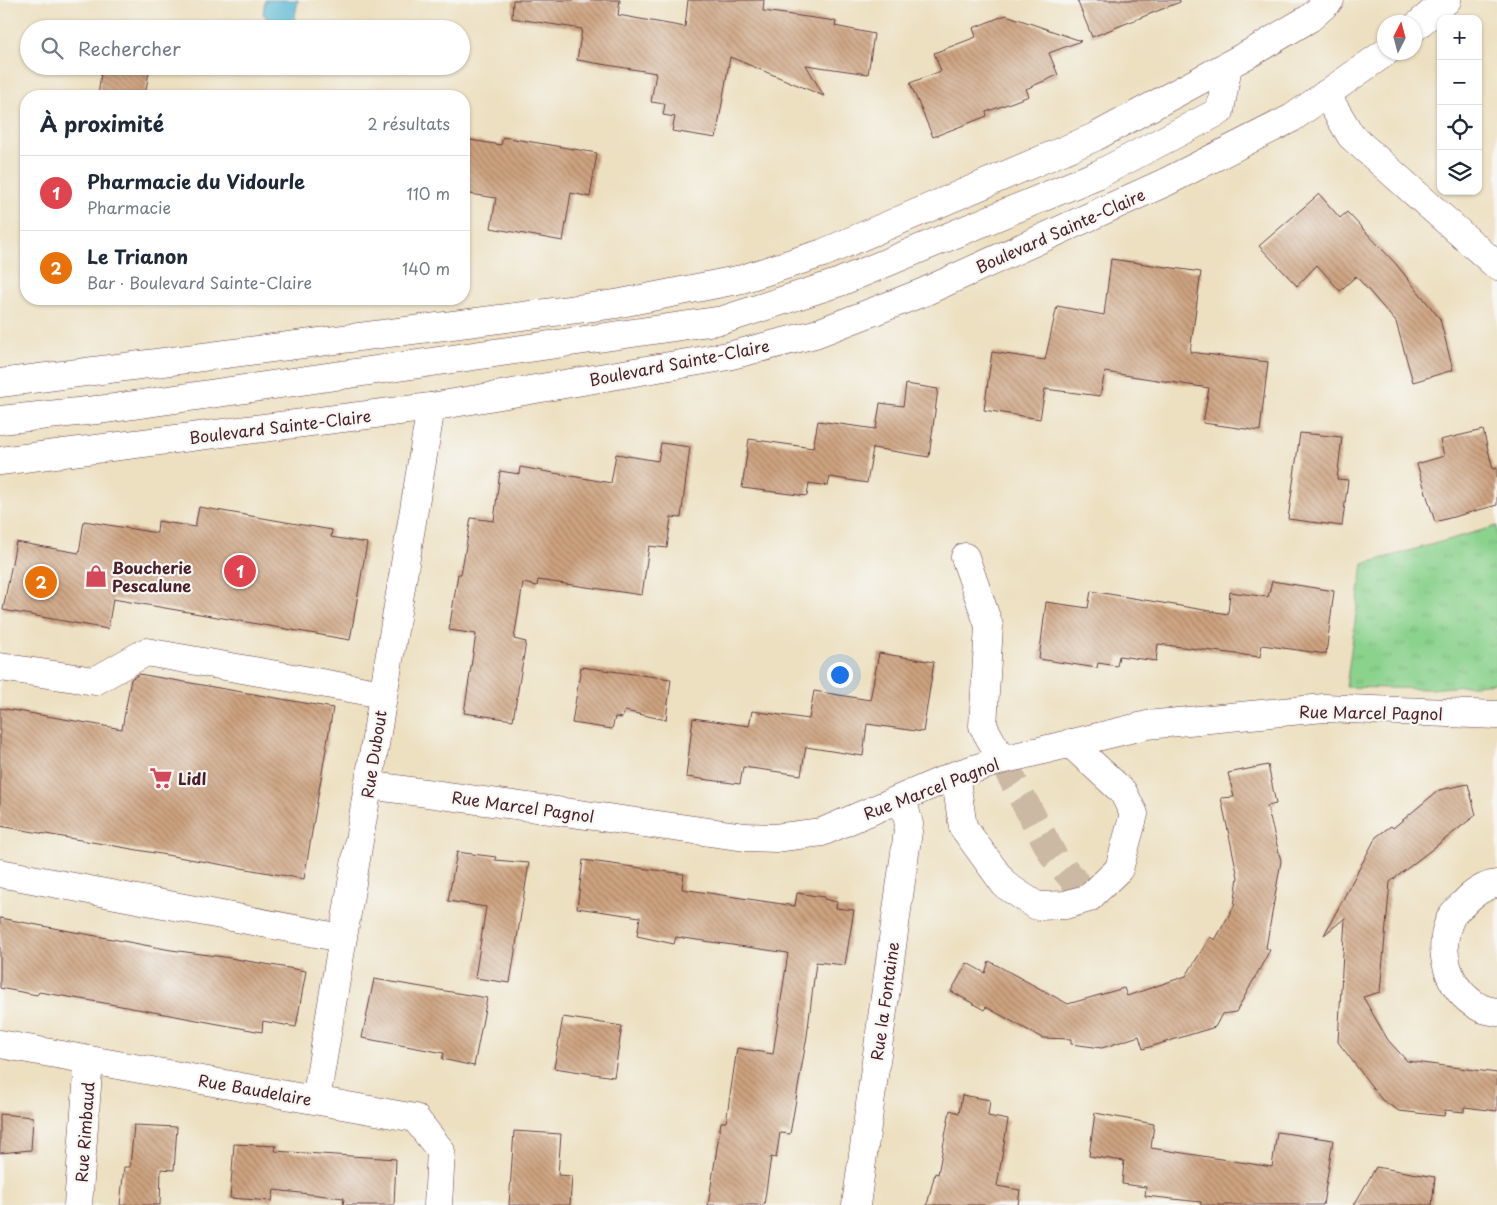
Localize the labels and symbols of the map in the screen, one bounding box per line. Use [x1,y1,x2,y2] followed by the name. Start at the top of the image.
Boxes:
[1377,15,1422,60] north arrow
[971,182,1149,278] street label: Boulevard Sainte-Claire
[587,333,771,391] street label: Boulevard Sainte-Claire
[188,403,372,449] street label: Boulevard Sainte-Claire
[224,552,256,590] pin: 1
[112,555,192,597] place label: Boucherie Pescalune
[25,563,57,601] pin: 2
[83,563,109,589] shop icon: Boucherie Pescalune
[827,662,853,688] your location
[1299,699,1443,725] street label: Rue Marcel Pagnol
[354,708,392,800] street label: Rue Dubout
[860,751,1002,825] street label: Rue Marcel Pagnol
[148,765,174,791] supermarket icon: Lidl
[178,766,206,790] place label: Lidl
[450,784,596,828] street label: Rue Marcel Pagnol
[864,940,904,1062] street label: Rue la Fontaine
[196,1067,314,1111] street label: Rue Baudelaire
[69,1081,100,1183] street label: Rue Rimbaud

